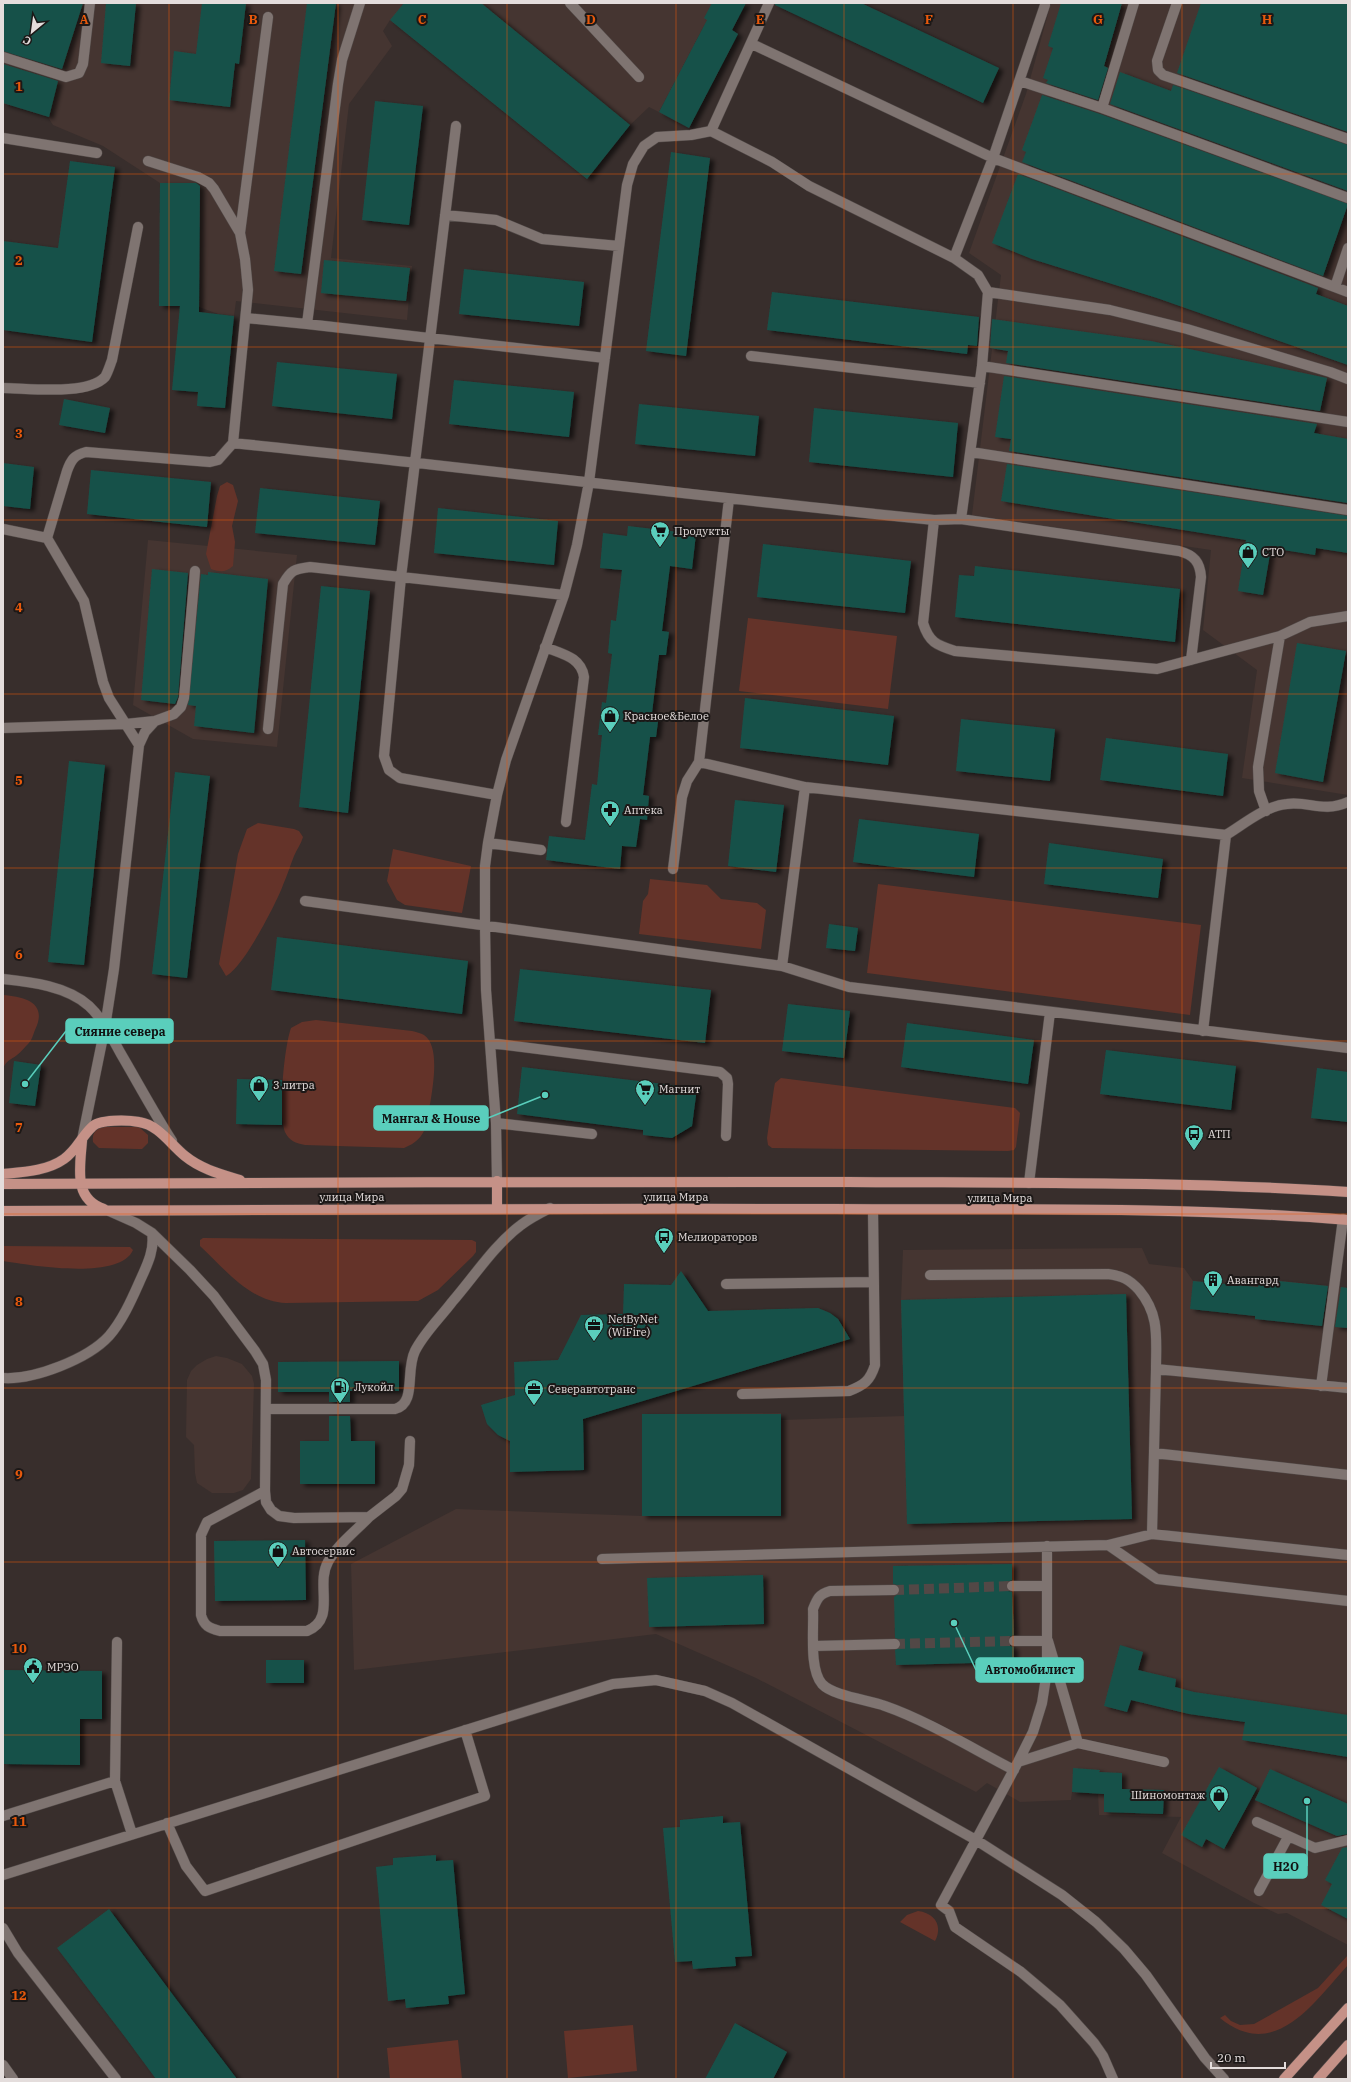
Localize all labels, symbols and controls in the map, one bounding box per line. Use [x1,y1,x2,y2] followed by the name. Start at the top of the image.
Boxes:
[79,11,89,28] text: A
[248,11,258,28] text: B
[418,11,427,28] text: C
[586,11,596,28] text: D
[756,11,764,28] text: E
[925,11,933,28] text: F
[1093,11,1103,28] text: G
[1262,11,1273,28] text: H
[12,12,52,52] north arrow
[21,33,34,49] text: С
[15,78,23,95] text: 1
[15,252,23,269] text: 2
[15,425,23,442] text: 3
[649,520,671,548] supermarket icon: Продукты
[674,524,729,538] place label: Продукты
[1237,541,1259,569] shop icon: СТО
[1262,545,1284,559] place label: СТО
[15,599,23,616] text: 4
[599,705,621,733] shop icon: Красное&Белое
[624,709,709,723] place label: Красное&Белое
[15,772,23,789] text: 5
[599,799,621,827] pharmacy icon: Аптека
[624,803,663,817] place label: Аптека
[15,946,23,963] text: 6
[66,1019,173,1043] callout: Сияние севера
[74,1024,166,1039] text: Сияние севера
[248,1074,270,1102] shop icon: 3 литра
[273,1078,315,1092] place label: 3 литра
[634,1078,656,1106] supermarket icon: Магнит
[659,1082,700,1096] place label: Магнит
[374,1106,488,1130] callout: Мангал & House
[382,1111,481,1126] text: Мангал & House
[15,1119,23,1136] text: 7
[1183,1123,1205,1151] bus stop icon: АТП
[1208,1127,1231,1141] place label: АТП
[320,1190,384,1204] street label: улица Мира
[644,1190,708,1204] street label: улица Мира
[968,1191,1032,1205] street label: улица Мира
[653,1226,675,1254] bus stop icon: Мелиораторов
[678,1230,757,1244] place label: Мелиораторов
[1202,1269,1224,1297] building icon: Авангард
[1227,1273,1279,1287] place label: Авангард
[15,1293,23,1310] text: 8
[608,1312,658,1339] place label: NetByNet (WiFire)
[583,1314,605,1342] office icon: NetByNet (WiFire)
[329,1376,351,1404] fuel station icon: Лукойл
[523,1378,545,1406] office icon: Северавтотранс
[354,1380,394,1394] place label: Лукойл
[548,1382,636,1396] place label: Северавтотранс
[15,1466,23,1483] text: 9
[267,1540,289,1568] shop icon: Автосервис
[292,1544,355,1558] place label: Автосервис
[11,1640,27,1657] text: 10
[22,1656,44,1684] public building icon: МРЭО
[976,1658,1083,1682] callout: Автомобилист
[47,1660,79,1674] place label: МРЭО
[985,1662,1075,1677] text: Автомобилист
[1208,1784,1230,1812] shop icon: Шиномонтаж
[1131,1788,1205,1802] place label: Шиномонтаж
[11,1813,27,1830] text: 11
[1264,1854,1307,1878] callout: H2O
[1273,1859,1299,1874] text: H2O
[11,1987,27,2004] text: 12
[1211,2044,1285,2070] scale bar
[1217,2050,1246,2065] text: 20 m

